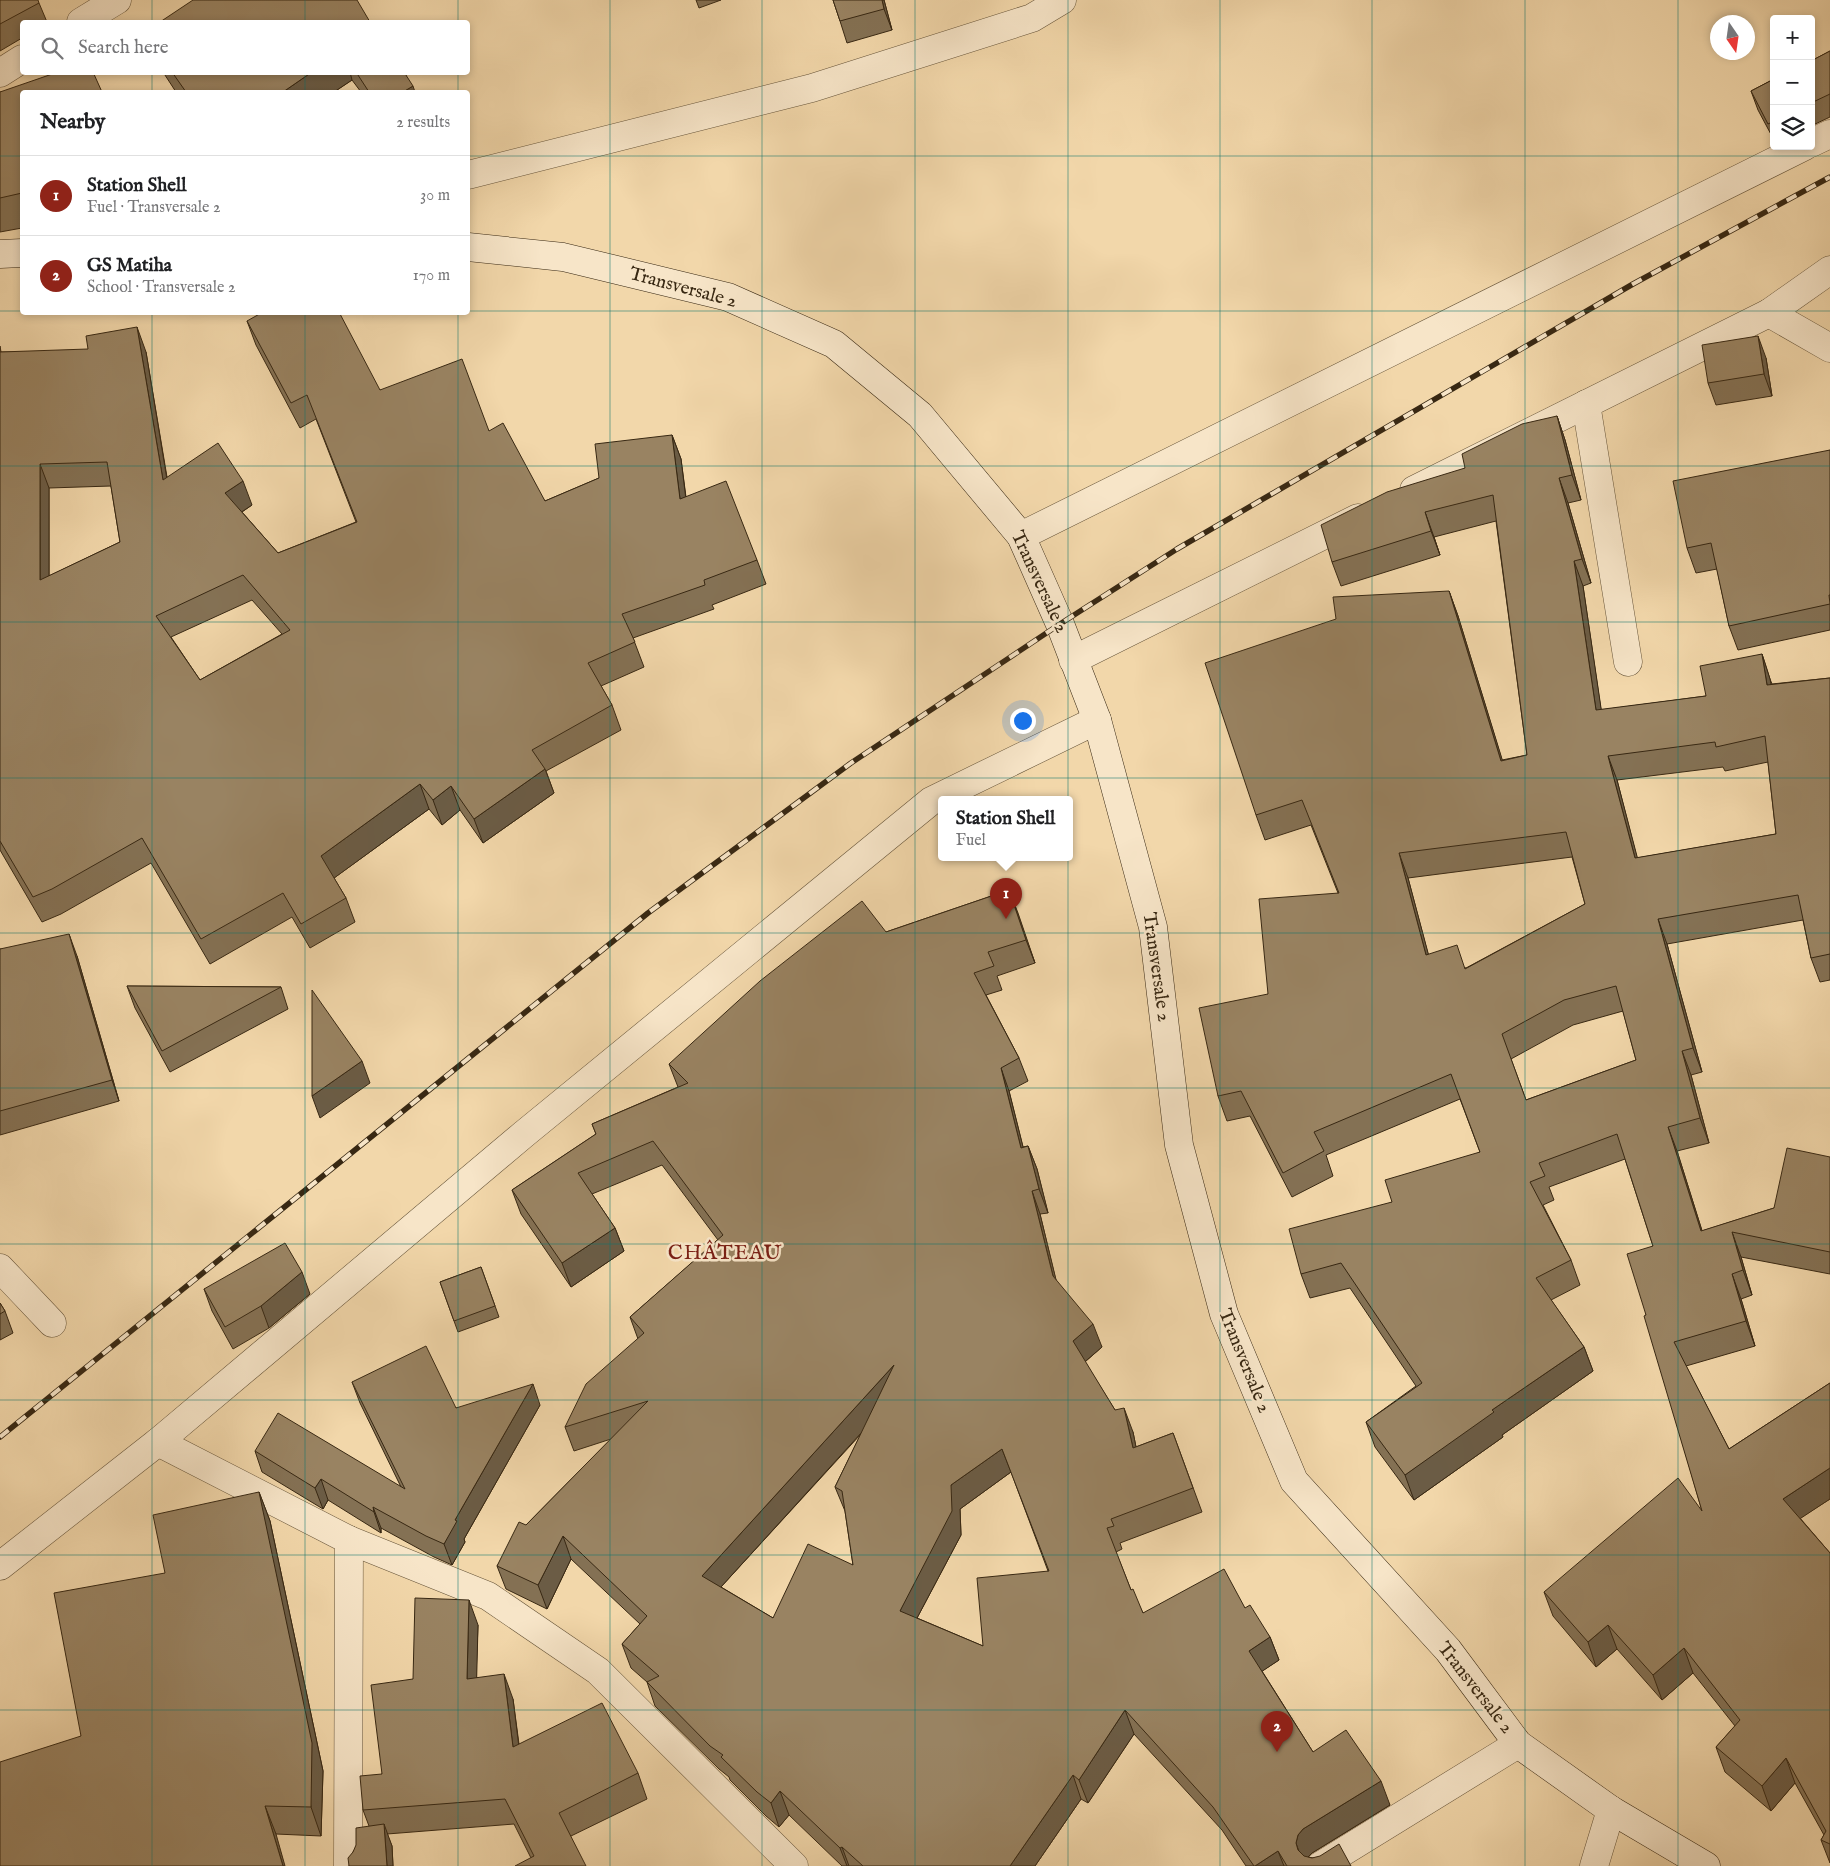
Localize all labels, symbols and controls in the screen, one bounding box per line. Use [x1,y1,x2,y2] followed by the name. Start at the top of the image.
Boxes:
[1710,15,1755,60] north arrow
[1770,15,1815,150] map controls
[1770,15,1815,60] button: +
[20,20,470,75] search box
[38,34,66,62] icon: search
[78,36,169,60] text: Search here
[1770,60,1815,105] button: −
[1770,105,1815,150] button: layers
[40,109,105,136] text: Nearby
[396,113,450,133] text: 2 results
[87,174,186,198] text: Station Shell
[53,186,59,206] text: 1
[420,186,450,206] text: 30 m
[87,198,220,218] text: Fuel · Transversale 2
[87,254,172,278] text: GS Matiha
[627,262,739,314] street label: Transversale 2
[52,266,60,286] text: 2
[413,266,450,286] text: 170 m
[87,278,235,298] text: School · Transversale 2
[1005,527,1073,637] street label: Transversale 2
[1010,708,1036,734] your location
[938,796,1073,861] popup
[956,807,1055,831] text: Station Shell
[956,831,986,851] text: Fuel
[990,878,1022,919] pin: 1
[1136,911,1176,1023] street label: Transversale 2
[668,1239,782,1267] district label: CHÂTEAU
[1212,1305,1276,1417] street label: Transversale 2
[1432,1637,1518,1739] street label: Transversale 2
[1261,1711,1293,1752] pin: 2

